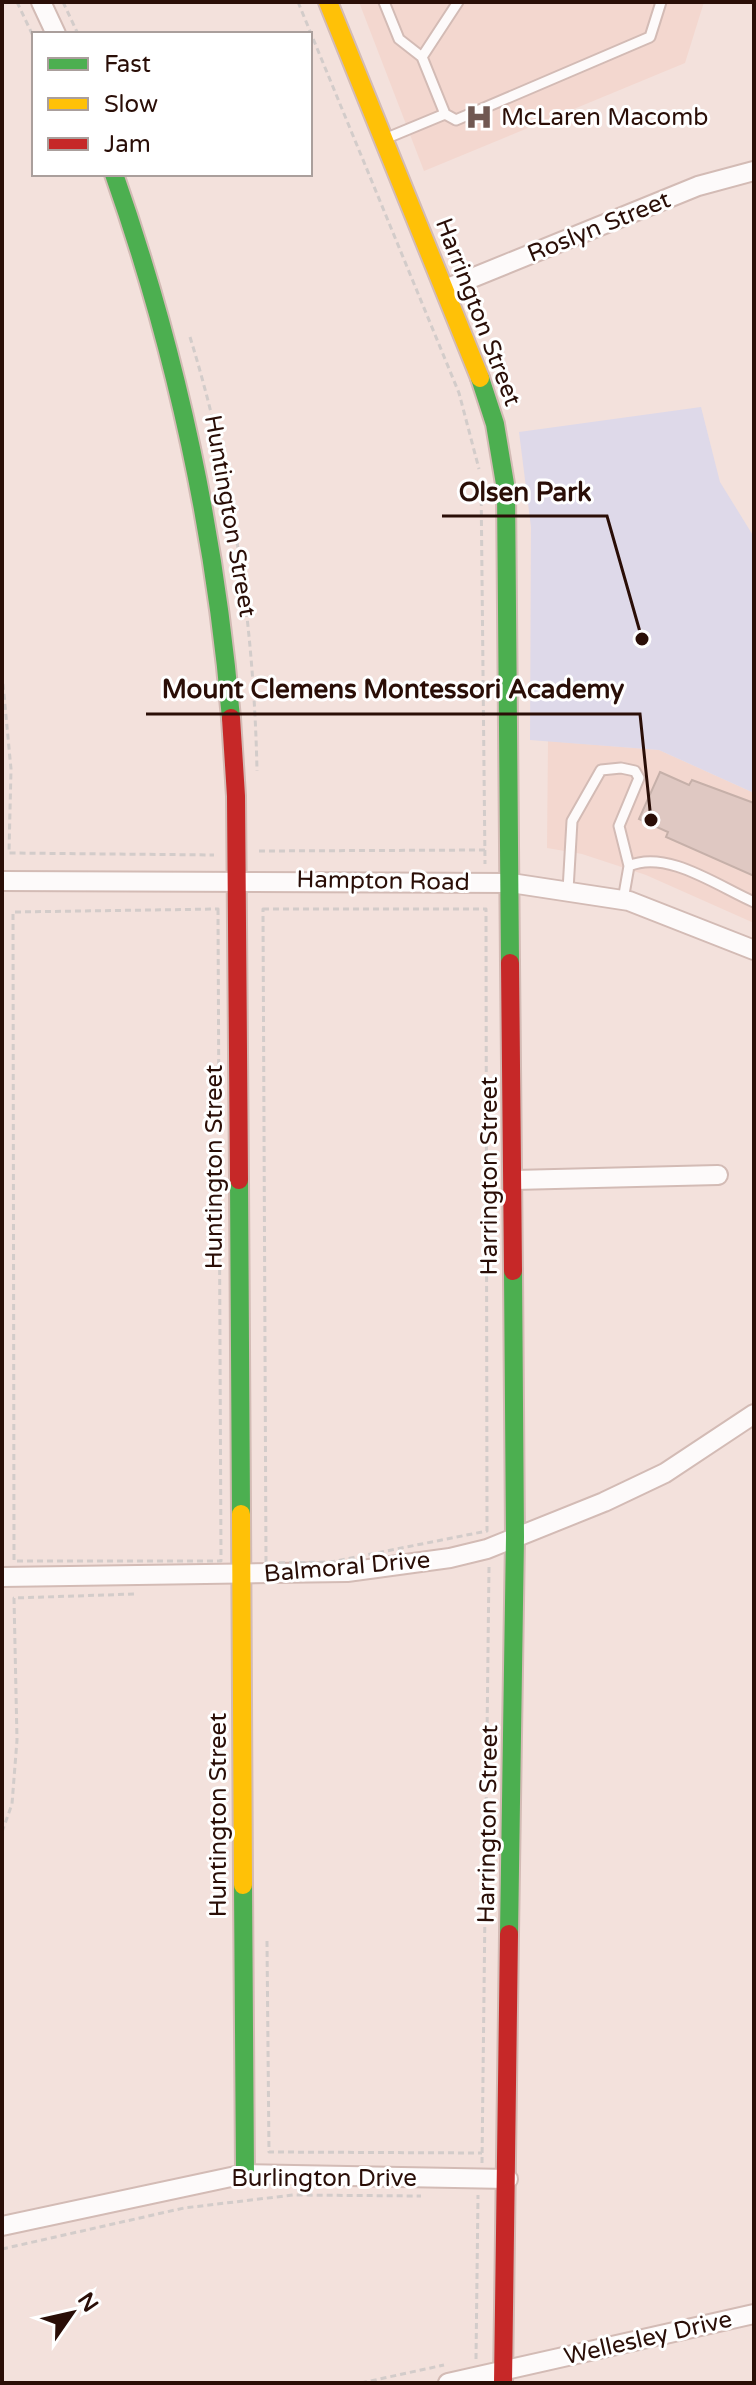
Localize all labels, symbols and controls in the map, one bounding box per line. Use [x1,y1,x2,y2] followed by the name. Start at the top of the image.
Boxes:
[32,32,312,176] legend
[104,50,151,79] text: Fast
[104,90,158,119] text: Slow
[464,102,494,132] hospital icon: McLaren Macomb
[501,103,708,132] place label: McLaren Macomb
[104,130,151,159] text: Jam
[523,185,675,269] street label: Roslyn Street
[429,214,527,410] street label: Harrington Street
[198,413,262,619] street label: Huntington Street
[442,466,607,516] callout: Olsen Park
[459,477,591,508] text: Olsen Park
[146,664,640,714] callout: Mount Clemens Montessori Academy
[162,674,624,705] text: Mount Clemens Montessori Academy
[296,865,470,897] street label: Hampton Road
[200,1065,229,1269] street label: Huntington Street
[475,1077,504,1275] street label: Harrington Street
[263,1545,431,1589] street label: Balmoral Drive
[204,1713,233,1917] street label: Huntington Street
[472,1724,504,1924] street label: Harrington Street
[231,2164,417,2193] street label: Burlington Drive
[32,2273,112,2353] north arrow
[72,2288,103,2317] text: N
[561,2305,735,2371] street label: Wellesley Drive

